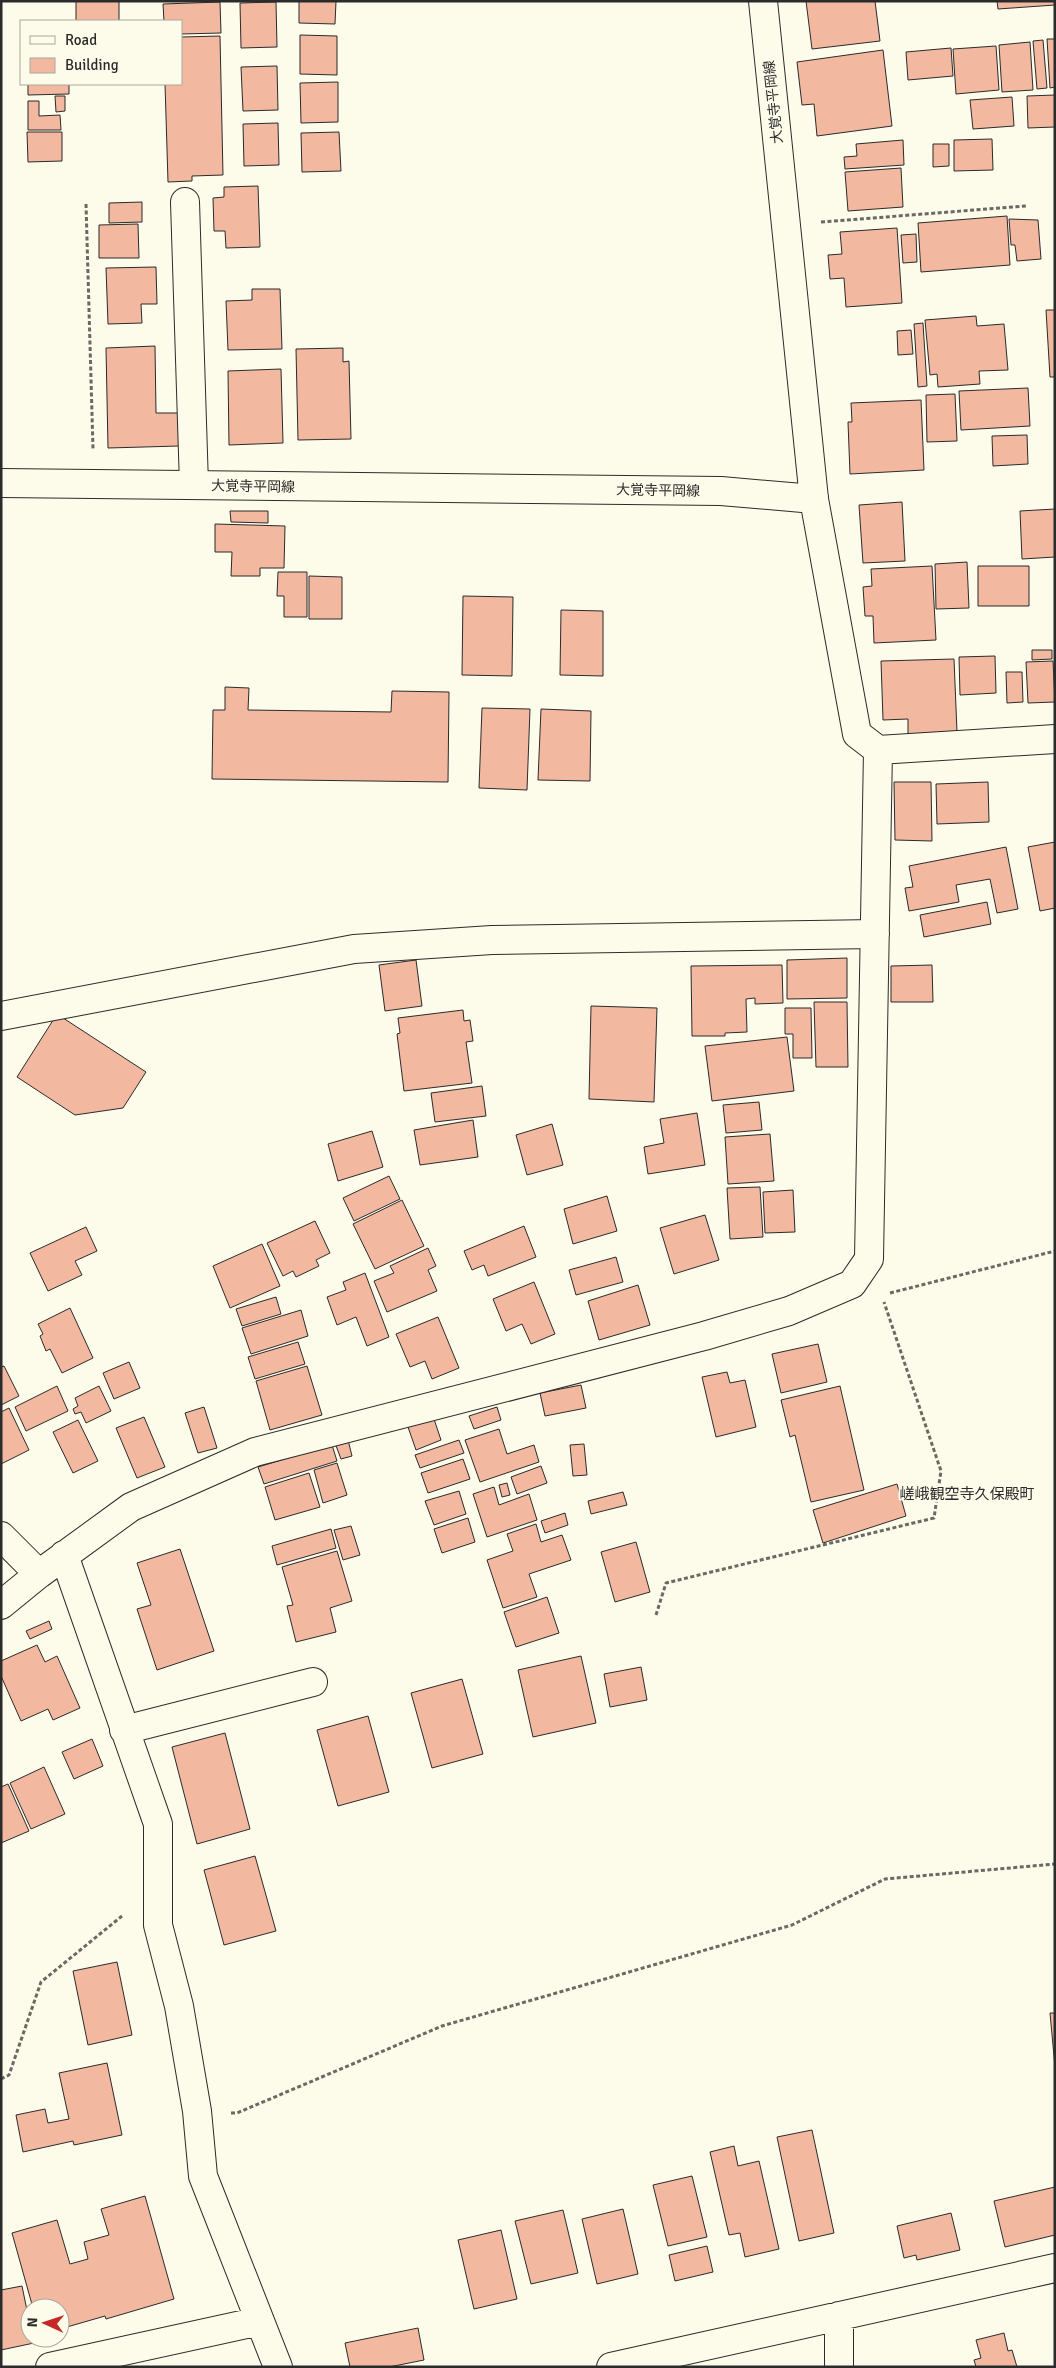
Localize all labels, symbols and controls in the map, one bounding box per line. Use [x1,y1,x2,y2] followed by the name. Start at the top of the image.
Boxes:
[20,20,182,85] legend
[65,31,97,49] text: Road
[65,56,119,74] text: Building
[761,59,786,145] street label: 大覚寺平岡線
[211,477,295,496] street label: 大覚寺平岡線
[616,481,700,500] street label: 大覚寺平岡線
[899,1485,1035,1503] district label: 嵯峨観空寺久保殿町
[20,2298,70,2348] north arrow
[24,2317,41,2328] text: N

